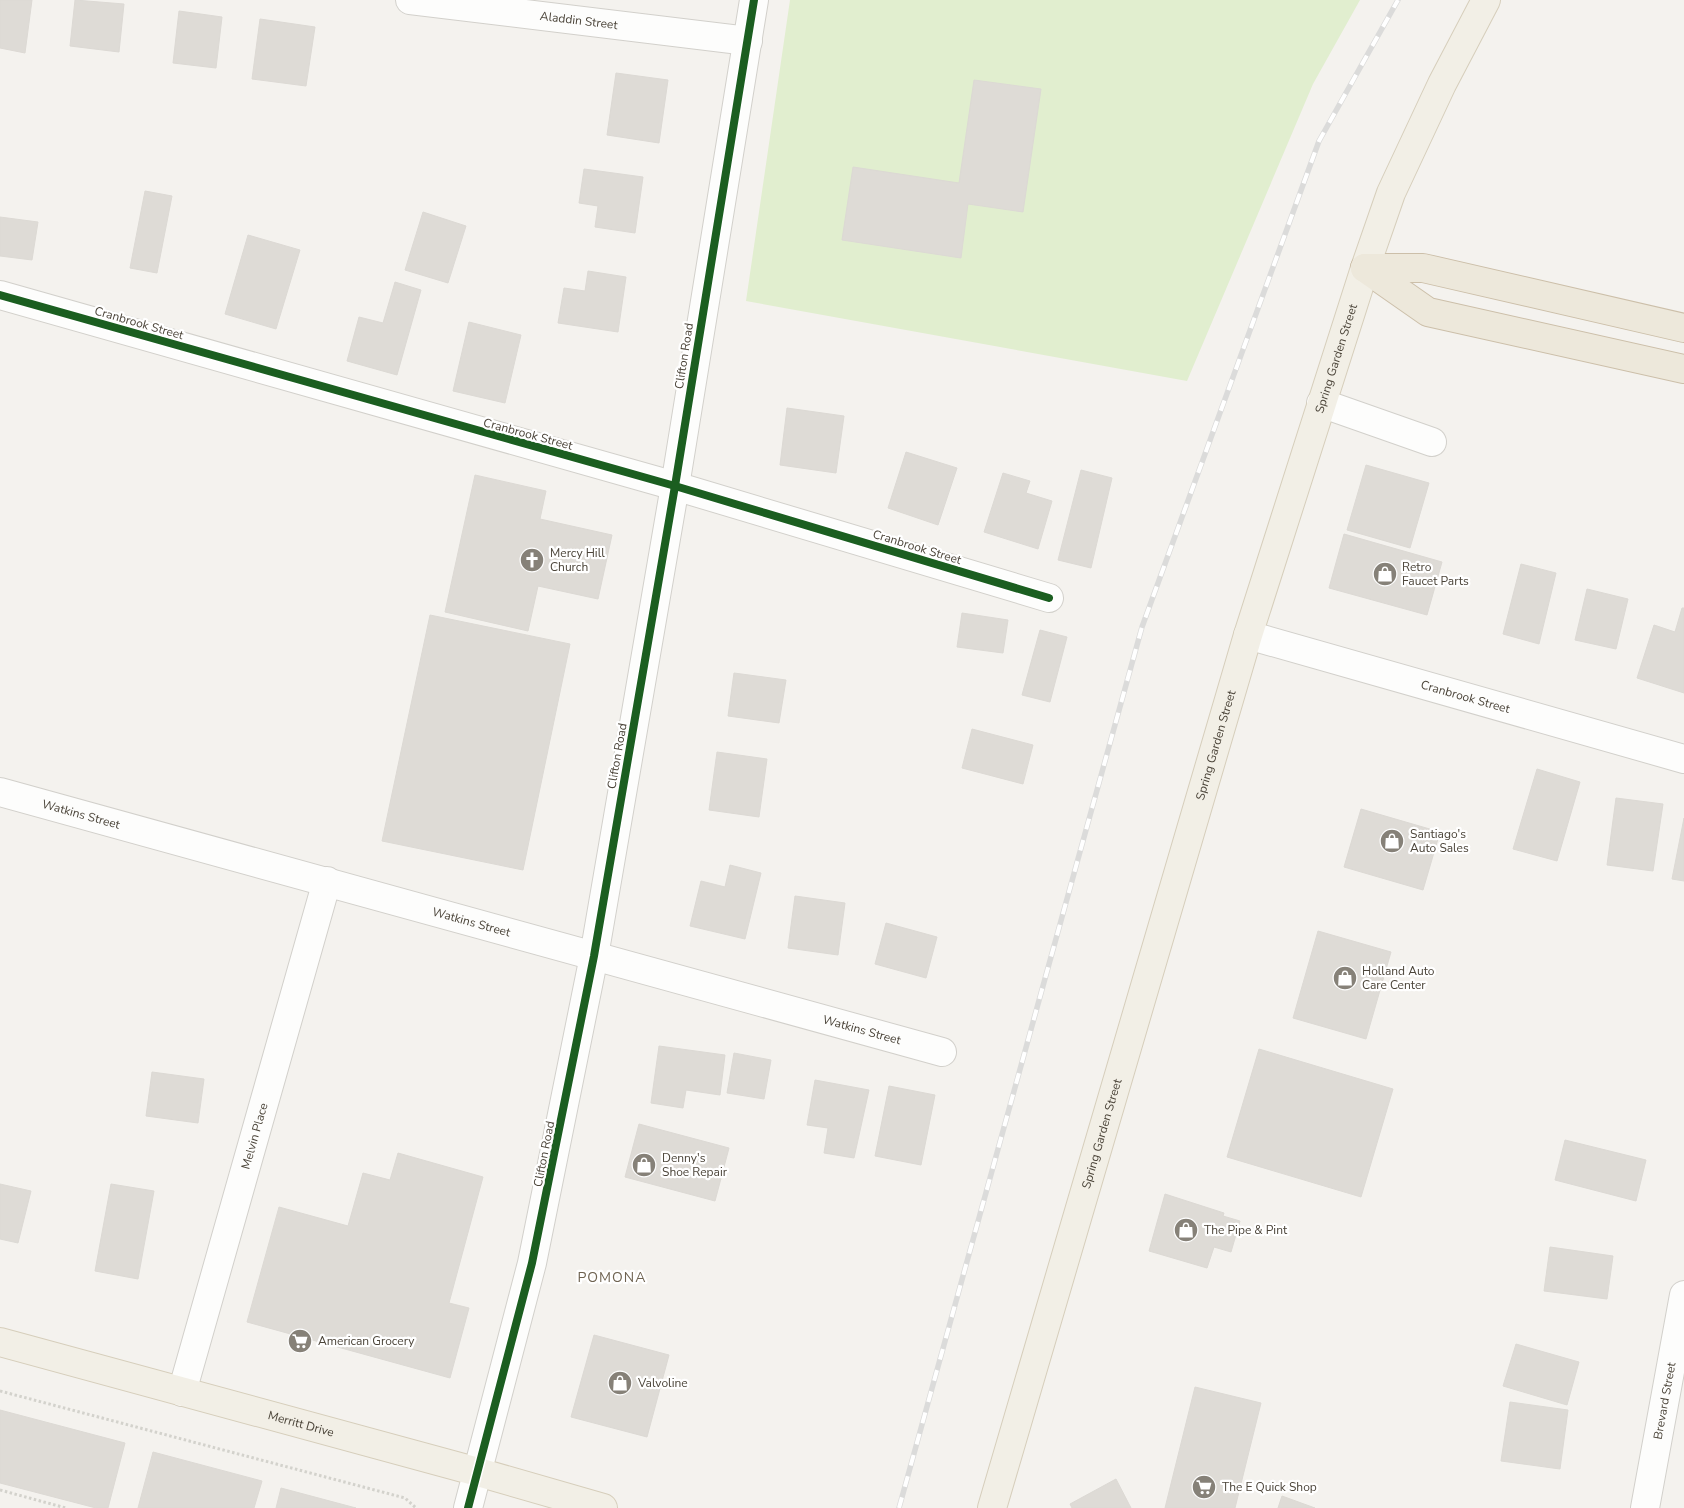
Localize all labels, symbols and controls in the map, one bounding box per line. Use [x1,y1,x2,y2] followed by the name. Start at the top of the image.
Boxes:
[539,8,619,33] street label: Aladdin Street
[1311,301,1361,415] street label: Spring Garden Street
[93,303,186,344] street label: Cranbrook Street
[671,322,697,390] street label: Clifton Road
[482,414,575,454] street label: Cranbrook Street
[871,526,964,568] street label: Cranbrook Street
[550,545,605,575] place label: Mercy Hill Church
[519,547,545,573] church icon: Mercy Hill Church
[1402,559,1469,589] place label: Retro Faucet Parts
[1372,561,1398,587] shop icon: Retro Faucet Parts
[1419,677,1513,717] street label: Cranbrook Street
[1192,687,1240,802] street label: Spring Garden Street
[603,722,631,790] street label: Clifton Road
[40,796,123,833] street label: Watkins Street
[1410,826,1469,856] place label: Santiago's Auto Sales
[1379,828,1405,854] shop icon: Santiago's Auto Sales
[430,904,513,941] street label: Watkins Street
[1362,963,1435,993] place label: Holland Auto Care Center
[1332,965,1358,991] shop icon: Holland Auto Care Center
[821,1011,903,1048] street label: Watkins Street
[1078,1076,1126,1191] street label: Spring Garden Street
[238,1101,272,1171] street label: Melvin Place
[530,1120,558,1188] street label: Clifton Road
[662,1150,728,1180] place label: Denny's Shoe Repair
[631,1152,657,1178] shop icon: Denny's Shoe Repair
[1173,1217,1199,1243] shop icon: The Pipe & Pint
[1204,1222,1288,1238] place label: The Pipe & Pint
[578,1268,646,1287] district label: POMONA
[287,1328,313,1354] supermarket icon: American Grocery
[318,1333,415,1349] place label: American Grocery
[1650,1360,1680,1441] street label: Brevard Street
[607,1370,633,1396] shop icon: Valvoline
[637,1375,688,1391] place label: Valvoline
[266,1407,336,1441] street label: Merritt Drive
[1191,1474,1217,1500] supermarket icon: The E Quick Shop
[1222,1479,1317,1495] place label: The E Quick Shop

